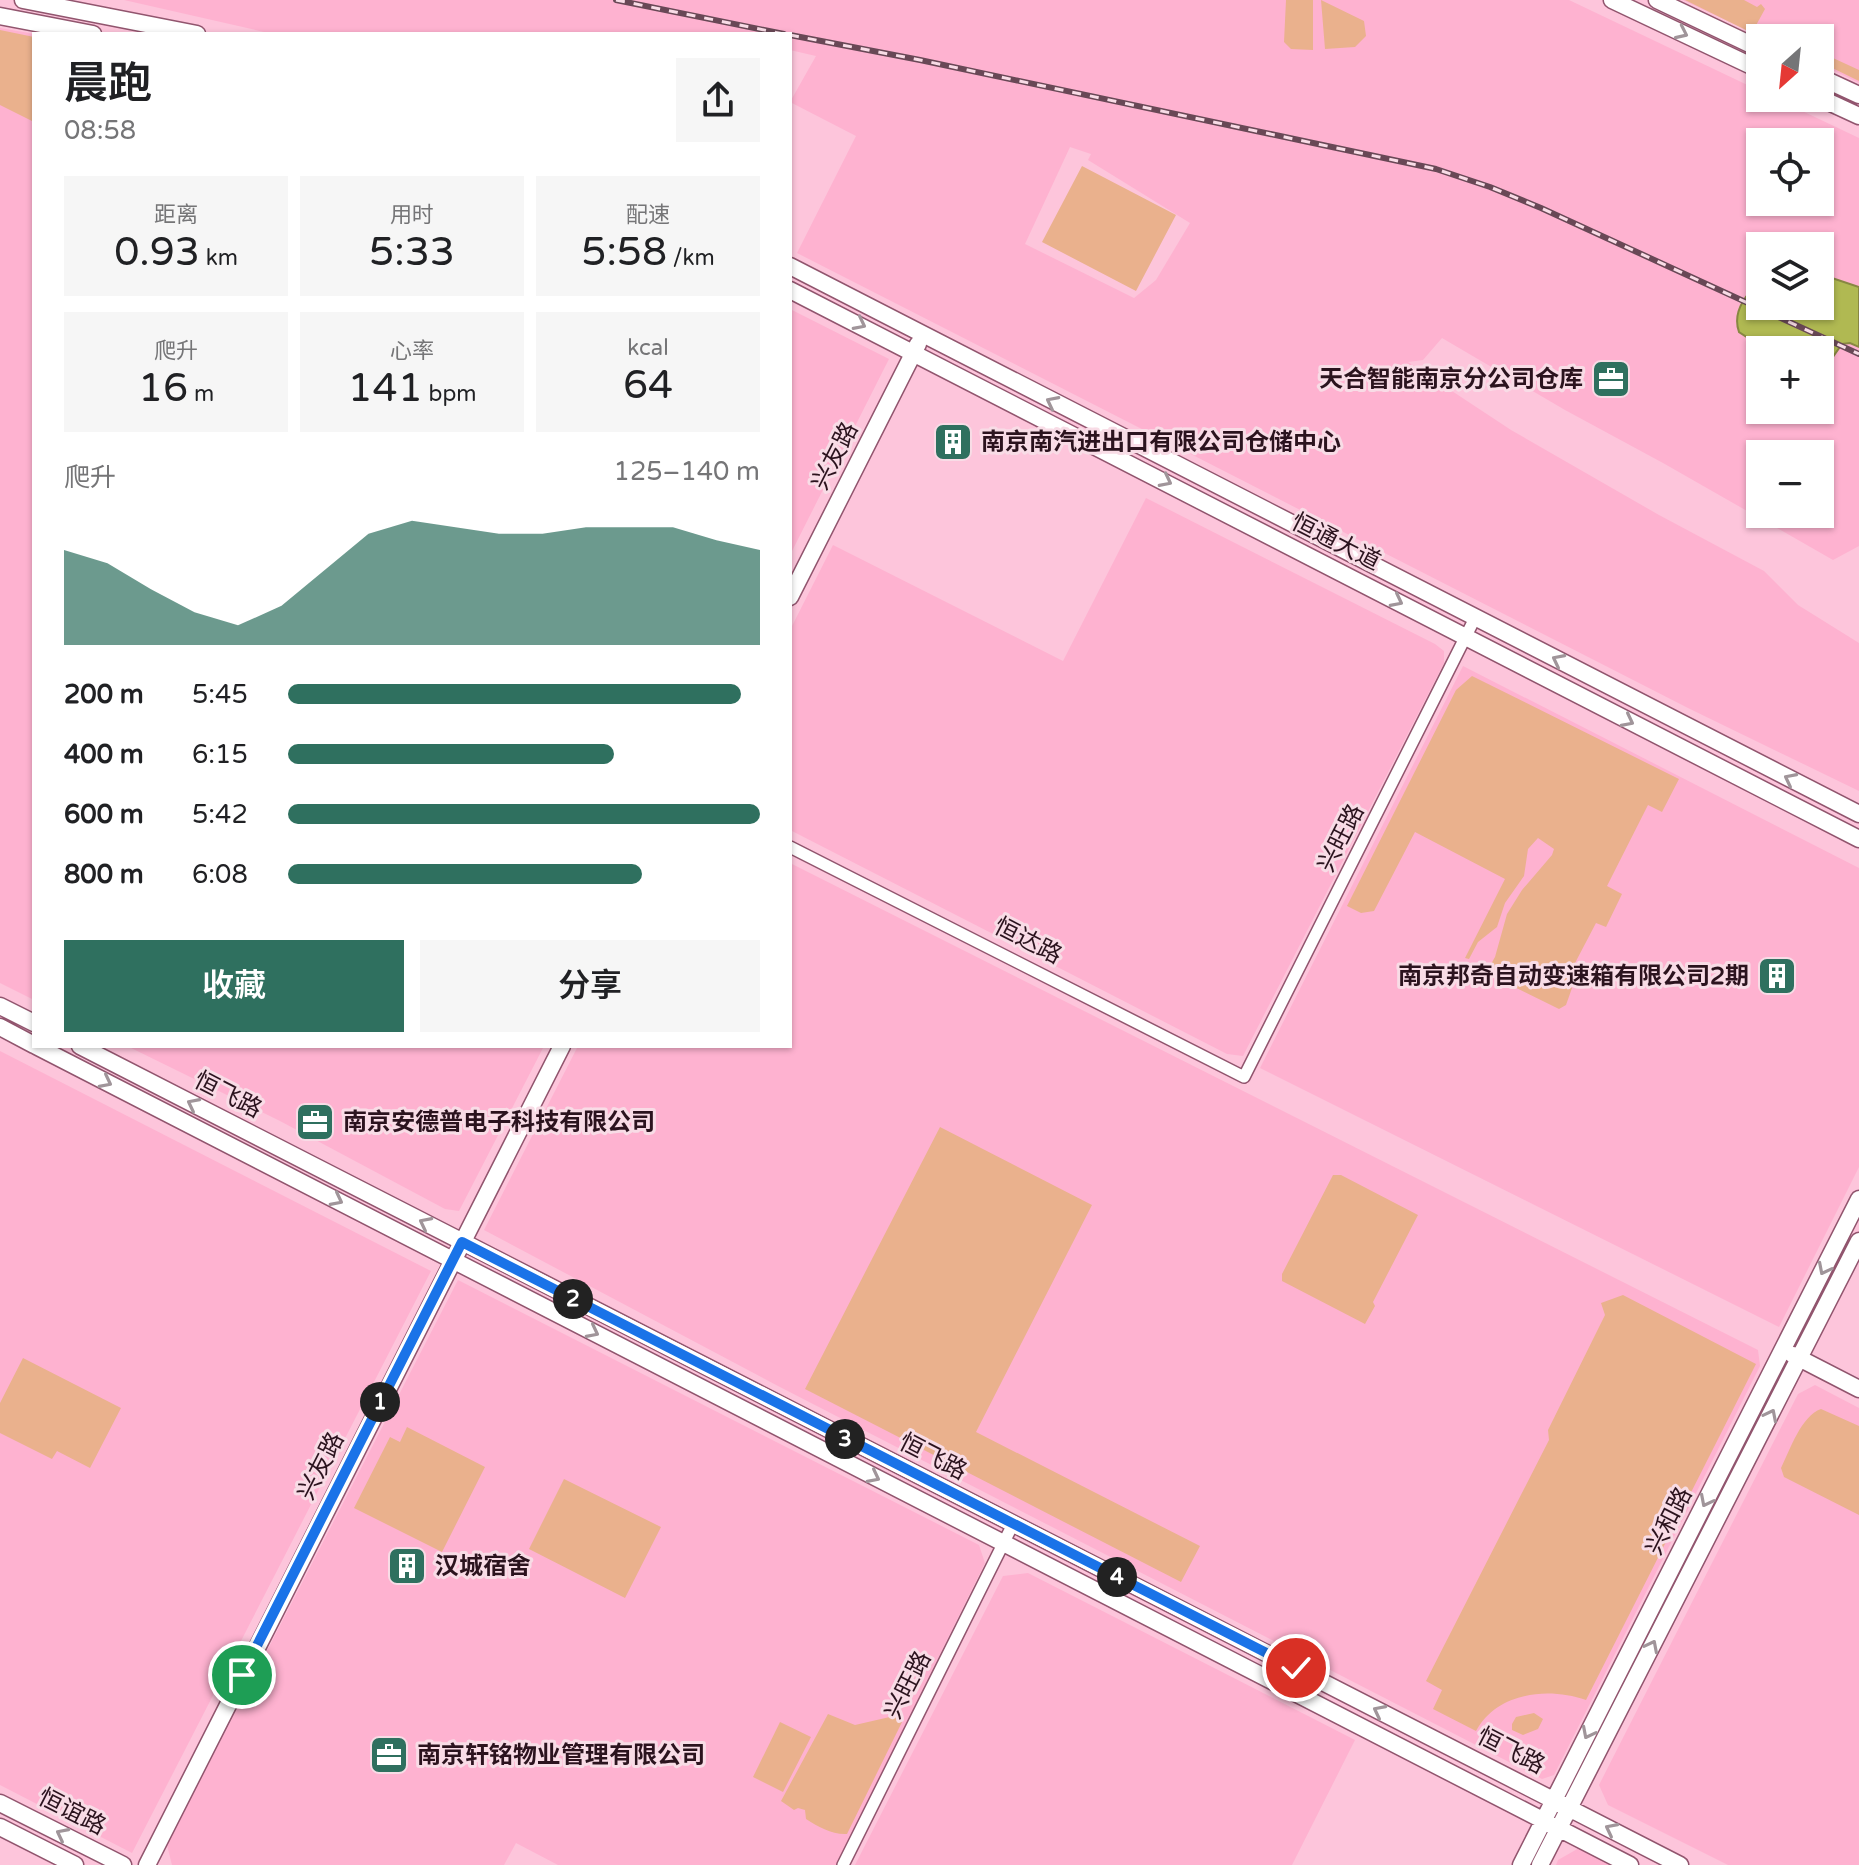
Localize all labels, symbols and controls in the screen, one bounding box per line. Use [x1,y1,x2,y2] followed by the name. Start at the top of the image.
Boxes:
[1674,23,1688,39] one-way arrow
[1746,24,1834,112] north arrow
[1746,24,1834,528] map controls
[64,58,152,111] text: 晨跑
[676,58,760,142] button: share
[64,115,136,146] text: 08:58
[1746,128,1834,216] button: locate
[154,202,198,228] text: 距离
[390,202,434,228] text: 用时
[626,202,670,228] text: 配速
[114,228,200,276] text: 0.93
[369,228,455,276] text: 5:33
[581,228,667,276] text: 5:58
[1746,232,1834,320] button: layers
[200,245,238,271] text: km
[667,245,715,271] text: /km
[851,315,866,330] one-way arrow
[627,335,669,361] text: kcal
[1746,336,1834,424] button: +
[154,338,198,364] text: 爬升
[390,338,434,364] text: 心率
[1590,358,1632,400] office icon: 天合智能南京分公司仓库
[623,361,673,409] text: 64
[138,364,188,412] text: 16
[347,364,423,412] text: 141
[1319,365,1583,394] place label: 天合智能南京分公司仓库
[188,381,214,407] text: m
[423,381,477,407] text: bpm
[1046,396,1061,411] one-way arrow
[806,417,864,495] street label: 兴友路
[932,421,974,463] building icon: 南京南汽进出口有限公司仓储中心
[981,428,1341,457] place label: 南京南汽进出口有限公司仓储中心
[1746,440,1834,528] button: −
[614,456,760,487] text: 125–140 m
[64,462,116,493] text: 爬升
[1157,472,1172,487] one-way arrow
[1287,507,1385,577] street label: 恒通大道
[1388,591,1403,606] one-way arrow
[1552,655,1566,670] one-way arrow
[64,679,144,710] text: 200 m
[192,679,248,710] text: 5:45
[1619,711,1634,726] one-way arrow
[64,739,144,770] text: 400 m
[192,739,248,770] text: 6:15
[1783,773,1798,788] one-way arrow
[64,799,144,830] text: 600 m
[192,799,248,830] text: 5:42
[1312,799,1370,877] street label: 兴旺路
[64,859,144,890] text: 800 m
[192,859,248,890] text: 6:08
[989,912,1067,970] street label: 恒达路
[64,940,404,1032] button: 收藏
[420,940,760,1032] button: 分享
[1756,955,1798,997] building icon: 南京邦奇自动变速箱有限公司2期
[1398,962,1749,991] place label: 南京邦奇自动变速箱有限公司2期
[189,1066,267,1124] street label: 恒飞路
[97,1072,112,1087] one-way arrow
[187,1099,202,1114] one-way arrow
[294,1101,336,1143] office icon: 南京安德普电子科技有限公司
[343,1108,655,1137] place label: 南京安德普电子科技有限公司
[329,1191,343,1206] one-way arrow
[418,1217,433,1232] one-way arrow
[1818,1260,1833,1275] one-way arrow
[553,1279,593,1319] pin: 2
[566,1286,580,1312] text: 2
[585,1323,599,1338] one-way arrow
[360,1382,400,1422] pin: 1
[373,1389,387,1415] text: 1
[1761,1408,1776,1423] one-way arrow
[825,1419,865,1459] pin: 3
[838,1426,852,1452] text: 3
[292,1427,350,1505] street label: 兴友路
[894,1428,972,1486] street label: 恒飞路
[865,1467,880,1482] one-way arrow
[1640,1482,1698,1560] street label: 兴和路
[1700,1492,1716,1507] one-way arrow
[386,1545,428,1587] building icon: 汉城宿舍
[435,1552,531,1581] place label: 汉城宿舍
[1097,1557,1137,1597] pin: 4
[1110,1564,1124,1590] text: 4
[1262,1634,1330,1702] pin
[1642,1640,1657,1654] one-way arrow
[208,1641,276,1709] pin
[879,1646,937,1724] street label: 兴旺路
[1274,1646,1318,1690] icon: check
[220,1653,264,1697] icon: arrive
[1373,1705,1388,1720] one-way arrow
[1472,1722,1550,1780] street label: 恒飞路
[1583,1724,1598,1739] one-way arrow
[368,1734,410,1776] office icon: 南京轩铭物业管理有限公司
[417,1741,705,1770] place label: 南京轩铭物业管理有限公司
[33,1783,111,1841] street label: 恒谊路
[1604,1823,1619,1839] one-way arrow
[55,1828,70,1843] one-way arrow

